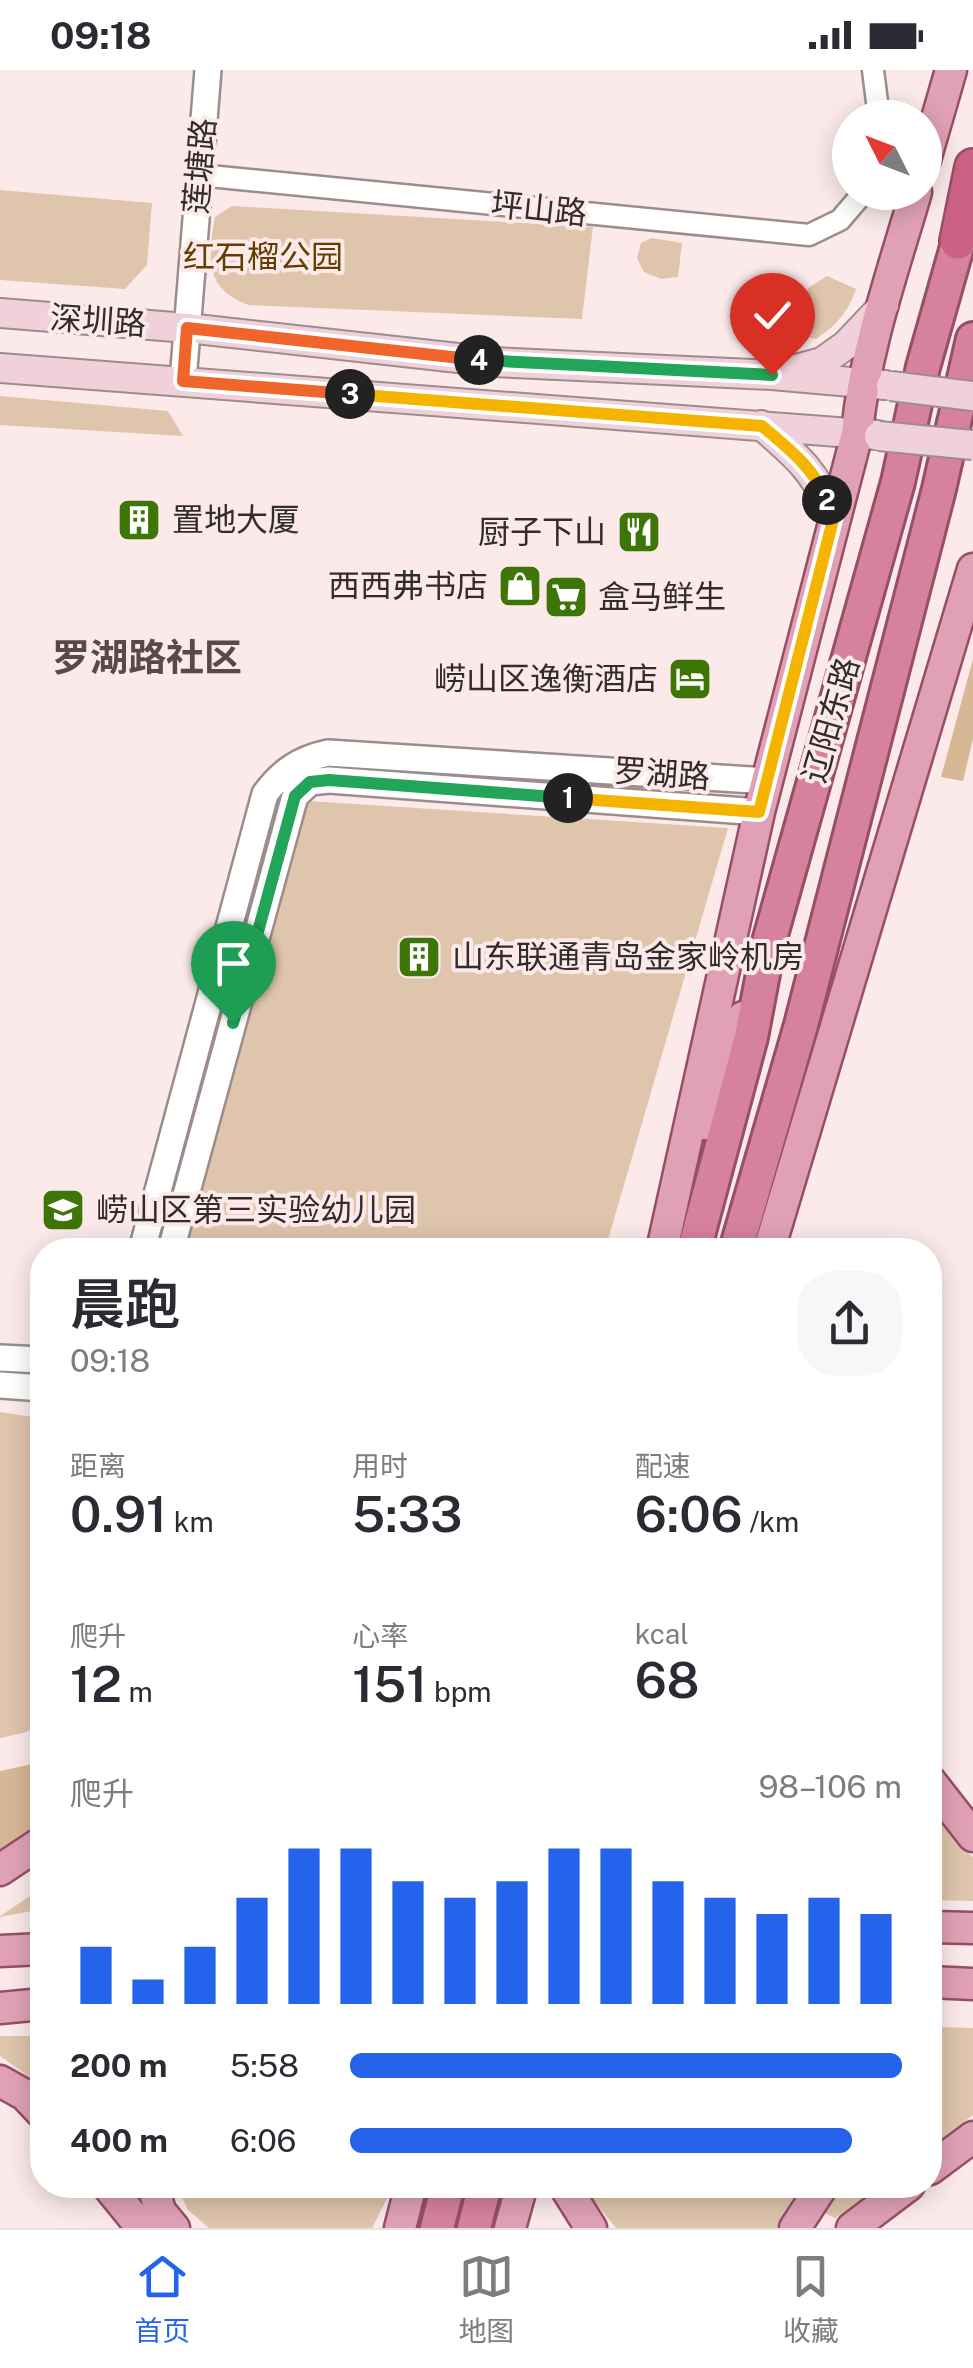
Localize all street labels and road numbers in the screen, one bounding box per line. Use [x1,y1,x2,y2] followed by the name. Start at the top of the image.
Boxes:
[177,117,222,215] street label: 莲塘路
[489,185,589,232] street label: 坪山路
[49,299,147,342] street label: 深圳路
[795,653,866,786] street label: 辽阳东路
[613,752,711,795] street label: 罗湖路

